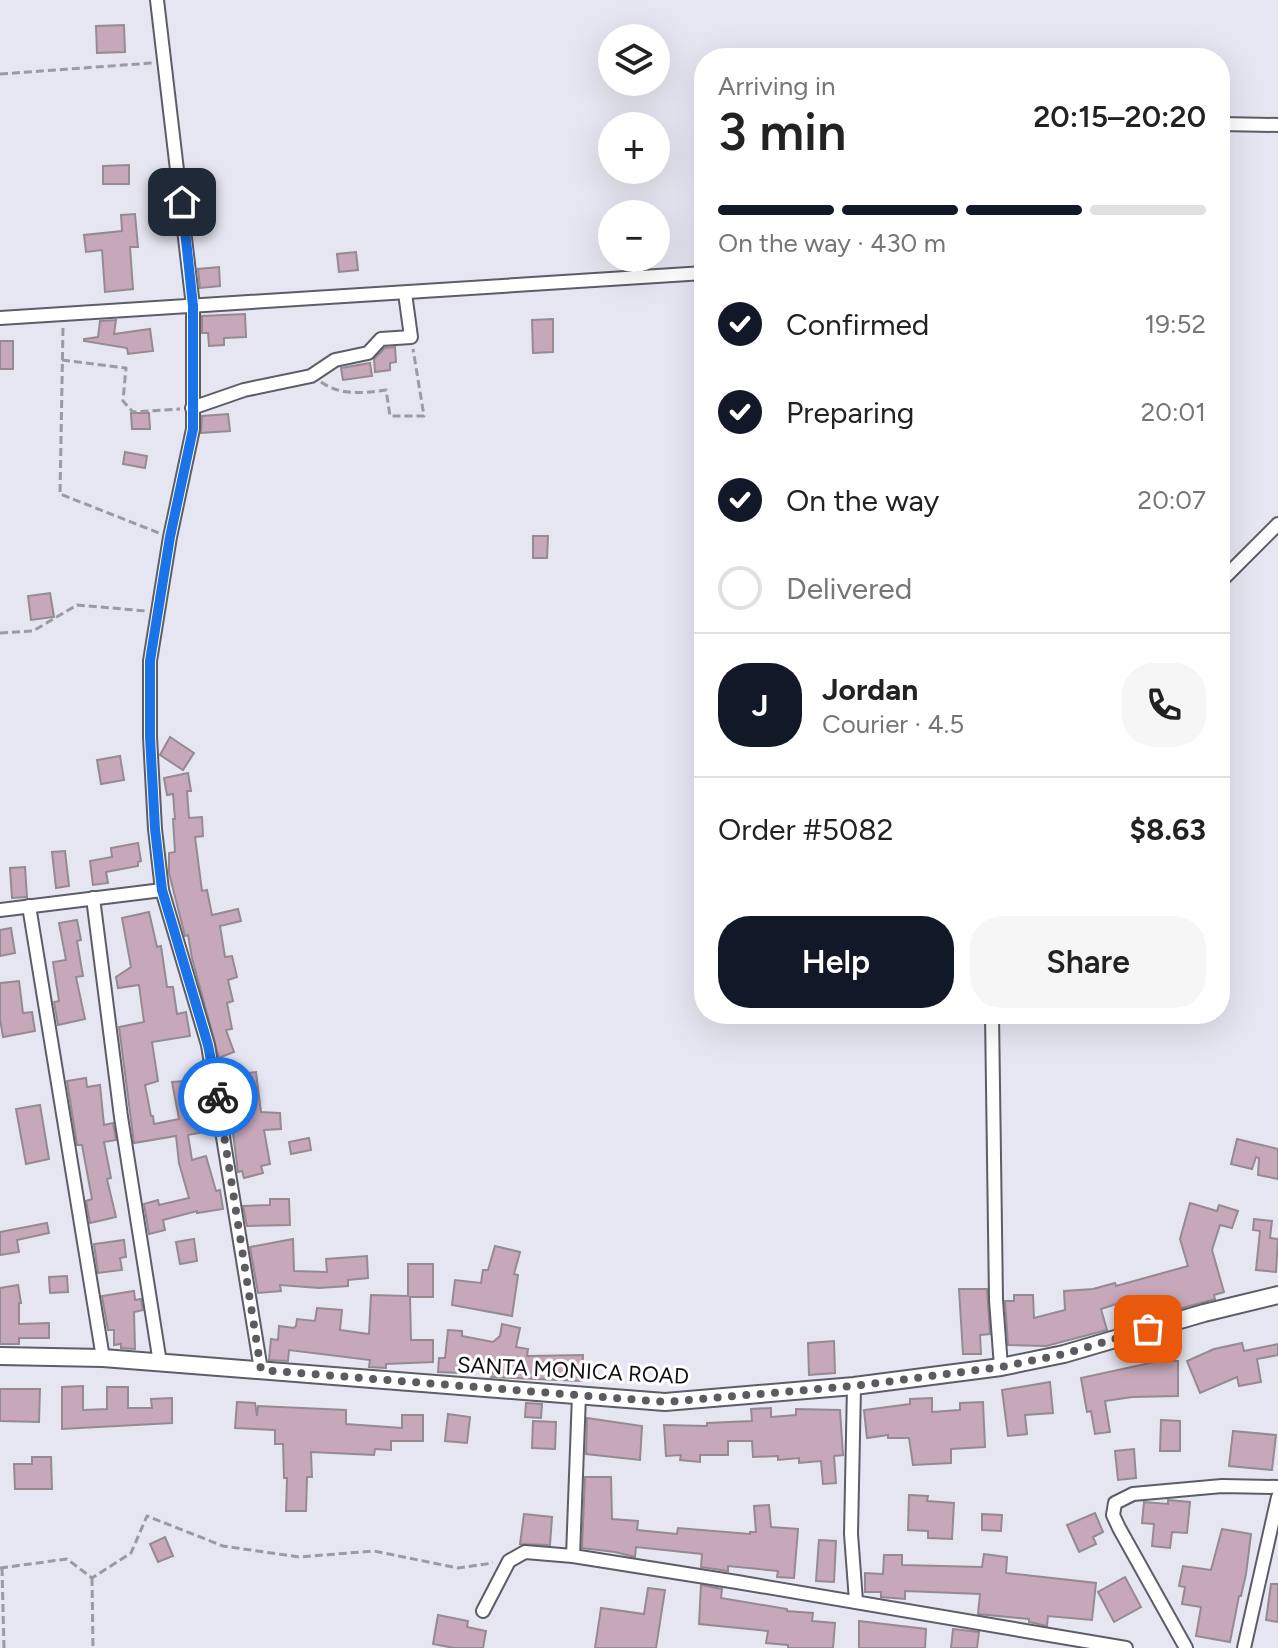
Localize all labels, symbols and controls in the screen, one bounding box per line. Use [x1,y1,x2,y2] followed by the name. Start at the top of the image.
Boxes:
[598,24,670,272] map controls
[598,24,670,96] button: layers
[718,70,836,102] text: Arriving in
[1033,98,1206,135] text: 20:15–20:20
[718,101,846,163] text: 3 min
[598,112,670,184] button: +
[148,168,216,236] pin
[160,180,204,224] icon: home
[598,200,670,272] button: −
[718,227,946,259] text: On the way · 430 m
[718,302,762,346] icon: check
[786,306,929,343] text: Confirmed
[1144,308,1206,340] text: 19:52
[718,390,762,434] icon: check
[786,394,914,431] text: Preparing
[1141,396,1206,428] text: 20:01
[718,478,762,522] icon: check
[786,482,939,519] text: On the way
[1138,484,1206,516] text: 20:07
[786,570,912,607] text: Delivered
[1122,663,1206,747] button: phone
[822,671,918,708] text: Jordan
[752,687,768,724] text: J
[822,708,964,740] text: Courier · 4.5
[718,811,893,848] text: Order #5082
[1130,811,1206,848] text: $8.63
[718,916,954,1008] button: Help
[970,916,1206,1008] button: Share
[178,1057,258,1137] courier
[196,1075,240,1119] icon: bike
[1114,1295,1182,1363] pin
[1126,1307,1170,1351] icon: bag
[456,1351,690,1390] street label: SANTA MONICA ROAD

